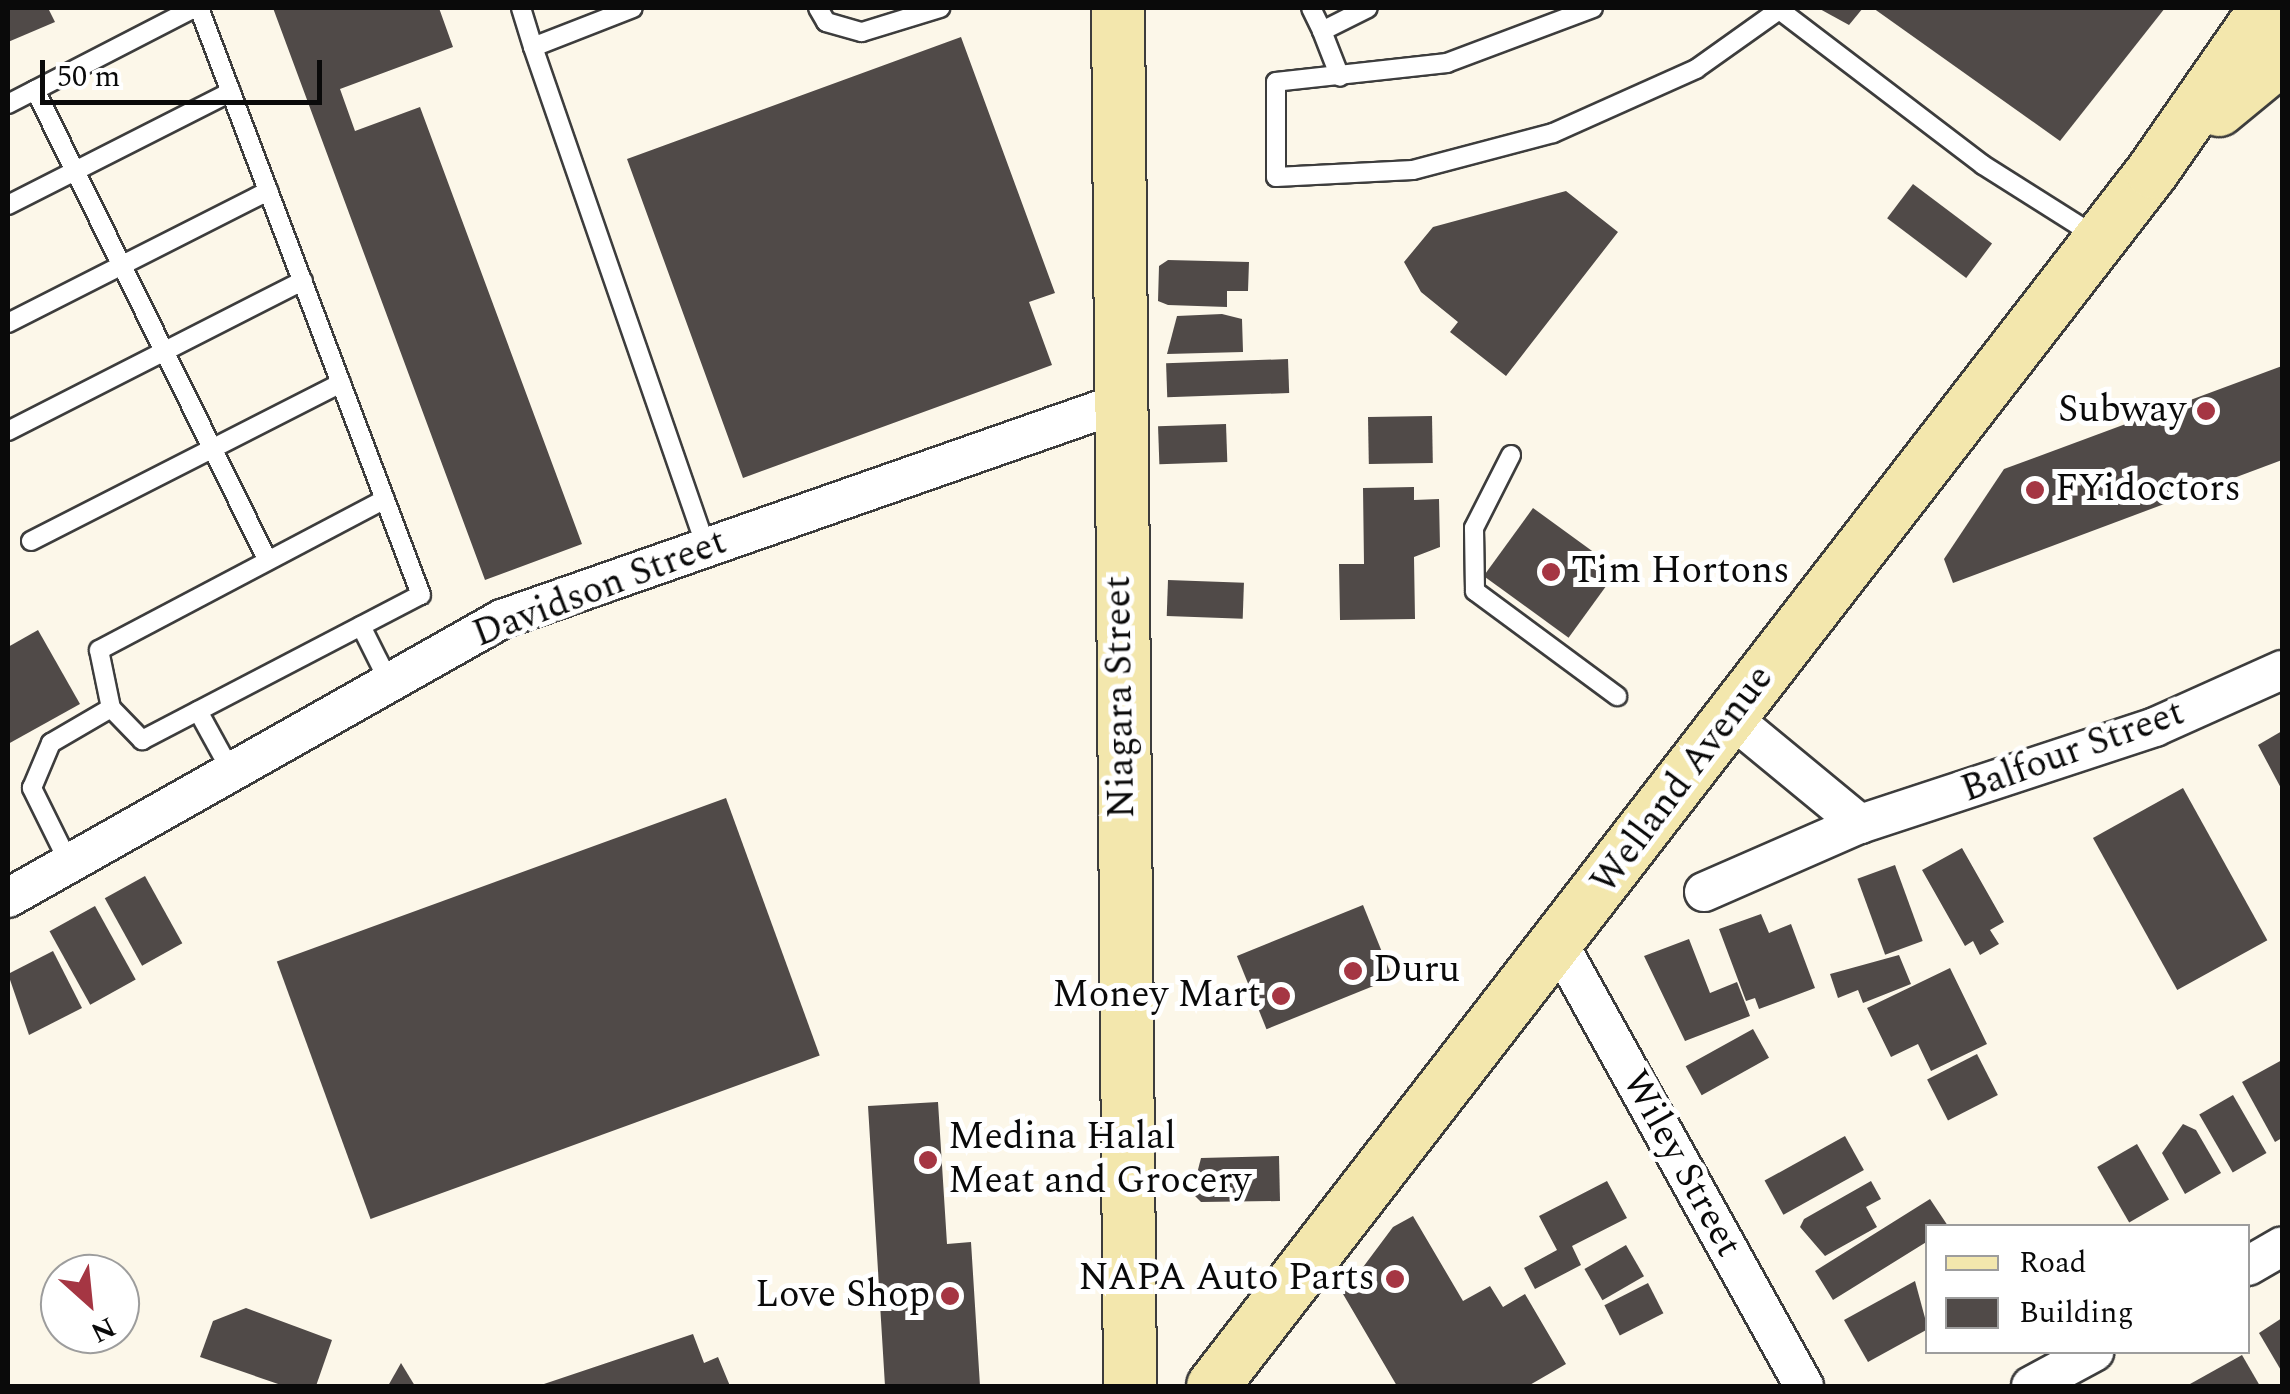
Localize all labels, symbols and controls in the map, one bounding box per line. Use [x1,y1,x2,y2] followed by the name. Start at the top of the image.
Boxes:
[45,40,328,102] scale bar
[57,54,120,100] text: 50 m
[2058,388,2186,434] place label: Subway
[2195,400,2217,422] marker: Subway
[2055,467,2241,513] place label: FYidoctors
[2024,479,2046,501] marker: FYidoctors
[467,520,733,658] street label: Davidson Street
[1571,549,1790,595] place label: Tim Hortons
[1540,561,1562,583] marker: Tim Hortons
[1096,575,1146,819] street label: Niagara Street
[1582,657,1784,903] street label: Welland Avenue
[1955,691,2191,813] street label: Balfour Street
[1373,948,1460,994] place label: Duru
[1342,960,1364,982] marker: Duru
[1052,973,1261,1019] place label: Money Mart
[1270,985,1292,1007] marker: Money Mart
[1611,1063,1751,1265] street label: Wiley Street
[948,1115,1251,1204] place label: Medina Halal Meat and Grocery
[917,1149,939,1171] marker: Medina Halal Meat and Grocery
[1925,1224,2250,1354] legend
[2019,1240,2087,1286] text: Road
[40,1254,140,1354] north arrow
[1079,1256,1375,1302] place label: NAPA Auto Parts
[1384,1268,1406,1290] marker: NAPA Auto Parts
[755,1273,930,1319] place label: Love Shop
[939,1285,961,1307] marker: Love Shop
[2019,1290,2134,1336] text: Building
[83,1305,123,1354] text: N

